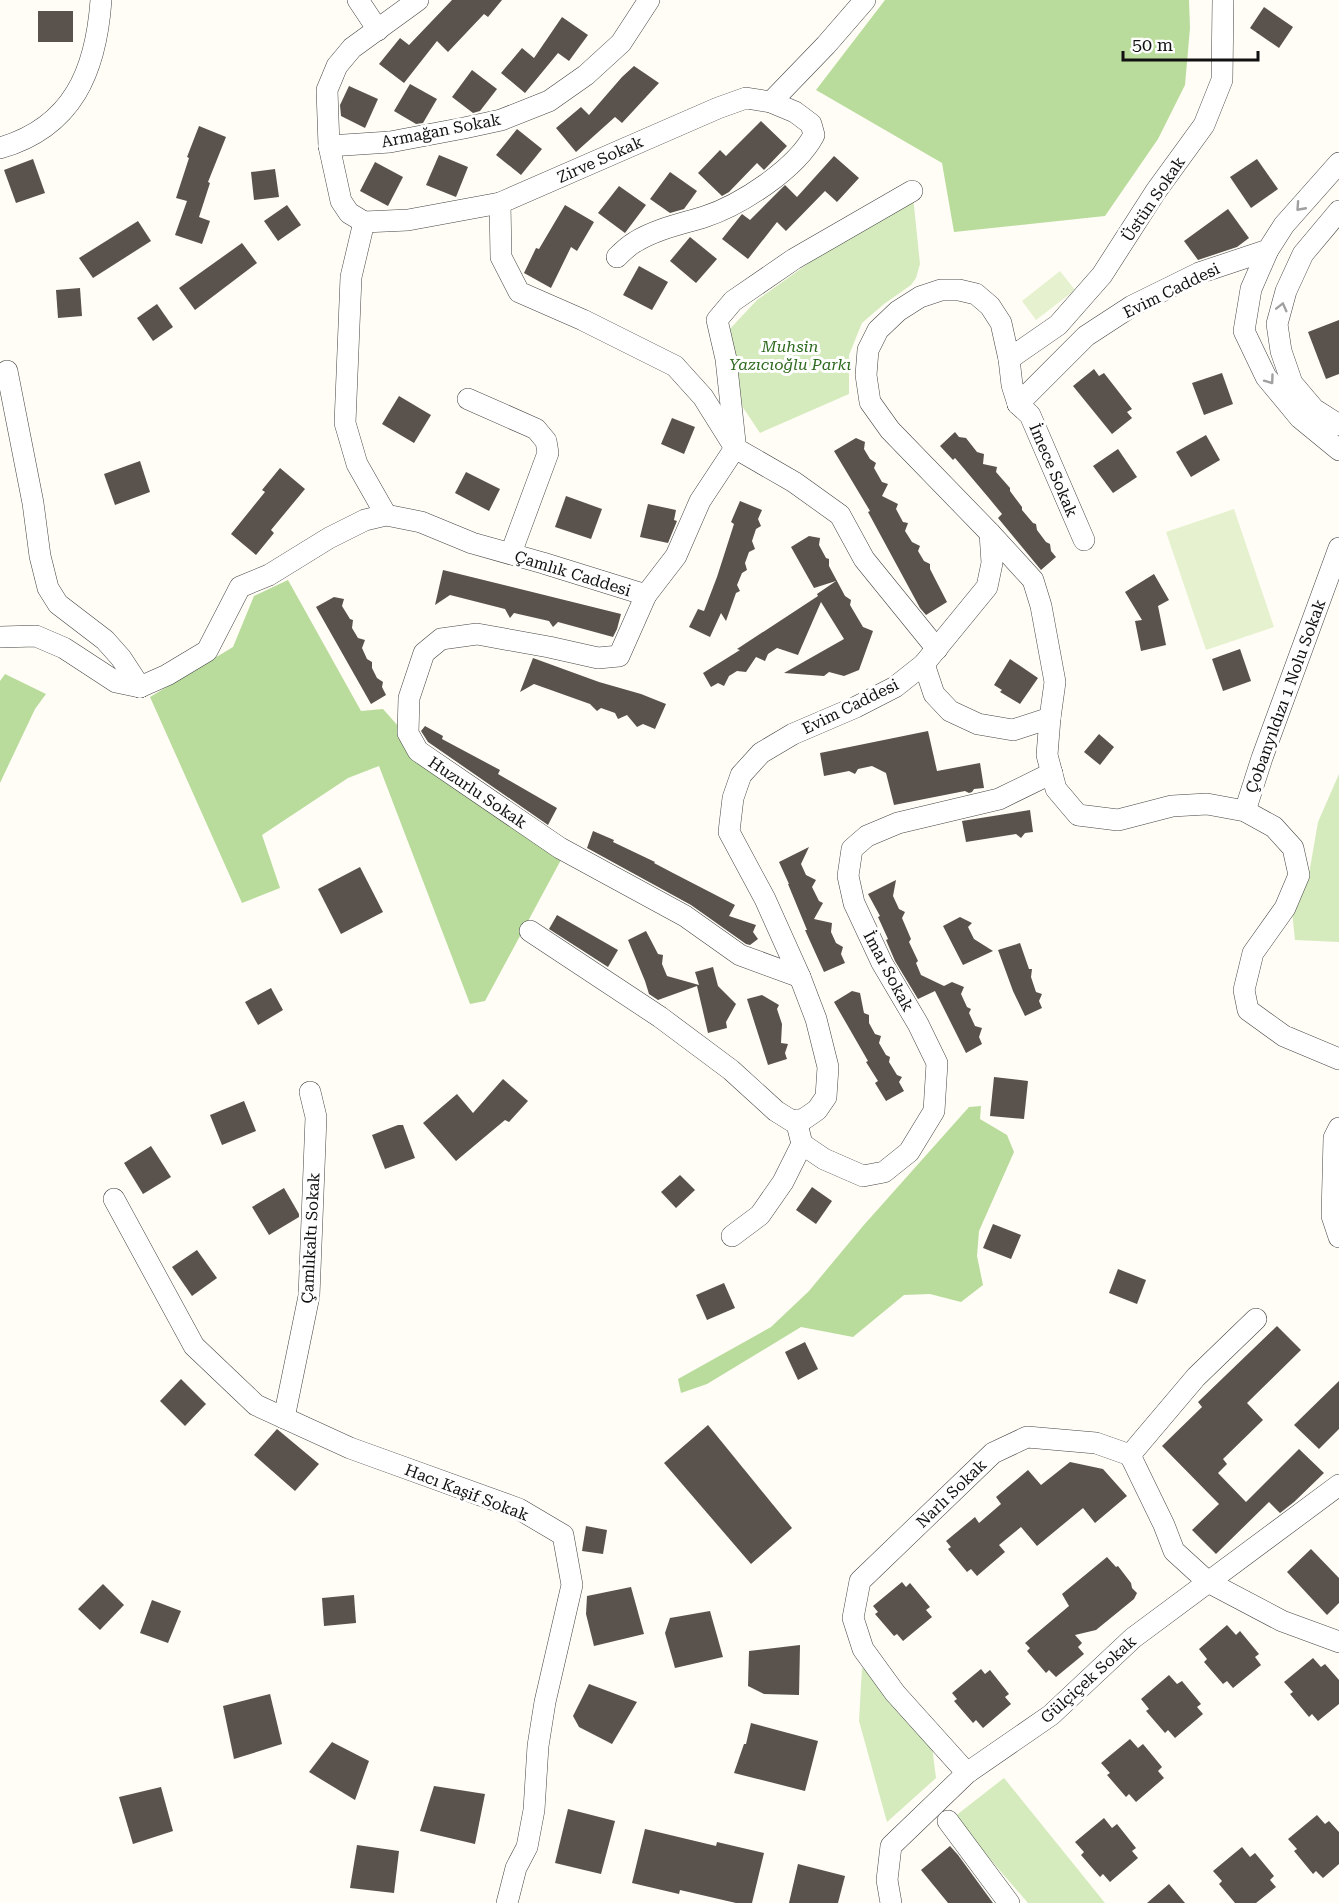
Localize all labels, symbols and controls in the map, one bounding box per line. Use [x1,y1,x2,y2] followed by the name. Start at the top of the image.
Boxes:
[1123,24,1258,62] scale bar
[1132,34,1173,55] text: 50 m
[380,110,502,151] street label: Armağan Sokak
[554,132,646,187] street label: Zirve Sokak
[1118,153,1189,246] street label: Üstün Sokak
[1296,200,1307,211] one-way arrow
[1120,259,1223,322] street label: Evim Caddesi
[1274,302,1287,312] one-way arrow
[729,337,851,374] park label: Muhsin Yazıcıoğlu Parkı
[1262,374,1273,385] one-way arrow
[1025,421,1082,520] street label: İmece Sokak
[512,547,633,600] street label: Çamlık Caddesi
[1242,597,1329,796] street label: Çobanyıldızı 1 Nolu Sokak
[799,675,902,738] street label: Evim Caddesi
[425,752,531,832] street label: Huzurlu Sokak
[859,928,918,1015] street label: İmar Sokak
[298,1172,323,1304] street label: Çamlıkaltı Sokak
[912,1455,990,1532] street label: Narlı Sokak
[402,1460,531,1525] street label: Hacı Kaşif Sokak
[1037,1631,1140,1727] street label: Gülçiçek Sokak

